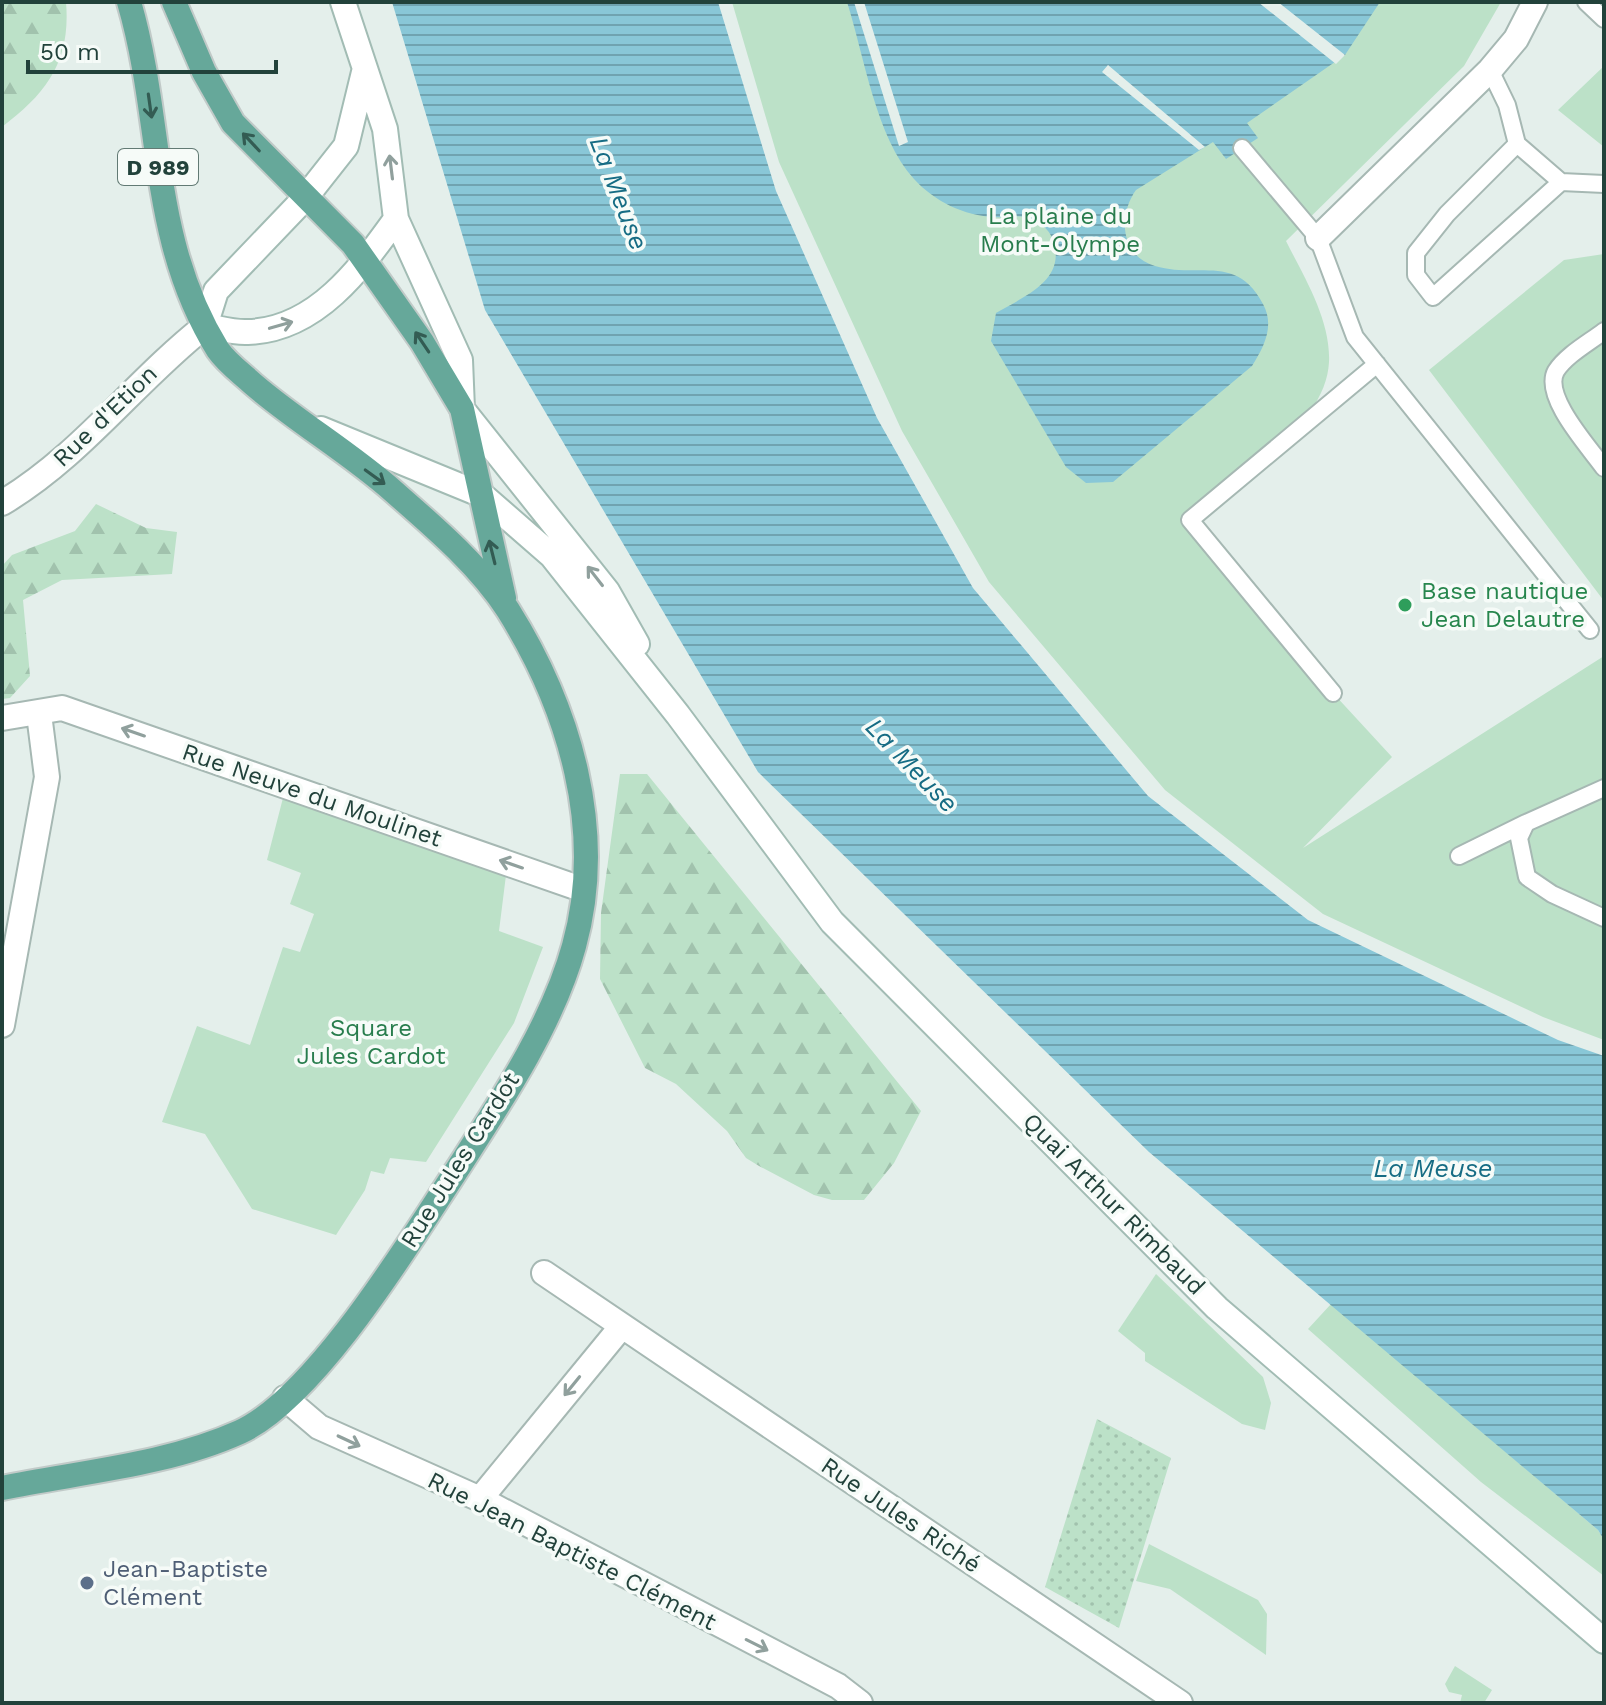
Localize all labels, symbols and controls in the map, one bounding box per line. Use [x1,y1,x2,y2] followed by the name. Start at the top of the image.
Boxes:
[28,24,276,74] scale bar
[40,38,100,66] text: 50 m
[142,92,157,119] one-way arrow
[241,132,260,152] one-way arrow
[584,132,654,254] water label: La Meuse
[118,149,198,185] road number: D 989
[383,154,398,181] one-way arrow
[980,202,1140,258] park label: La plaine du Mont-Olympe
[268,316,293,331] one-way arrow
[414,331,430,354] one-way arrow
[47,359,163,473] street label: Rue d'Etion
[364,469,386,486] one-way arrow
[484,540,499,565] one-way arrow
[586,566,604,587] one-way arrow
[1421,577,1588,633] place label: Base nautique Jean Delautre
[1396,596,1414,614] marker: Base nautique Jean Delautre
[860,712,964,818] water label: La Meuse
[121,724,146,739] one-way arrow
[178,737,446,853] street label: Rue Neuve du Moulinet
[498,855,523,870] one-way arrow
[297,1014,445,1070] park label: Square Jules Cardot
[395,1067,525,1253] street label: Rue Jules Cardot
[1017,1107,1211,1301] street label: Quai Arthur Rimbaud
[1373,1153,1493,1183] water label: La Meuse
[563,1375,581,1396] one-way arrow
[337,1434,361,1449] one-way arrow
[816,1451,986,1579] street label: Rue Jules Riché
[423,1466,721,1636] street label: Rue Jean Baptiste Clément
[103,1555,268,1611] place label: Jean-Baptiste Clément
[78,1574,96,1592] marker: Jean-Baptiste Clément
[744,1638,768,1653] one-way arrow

